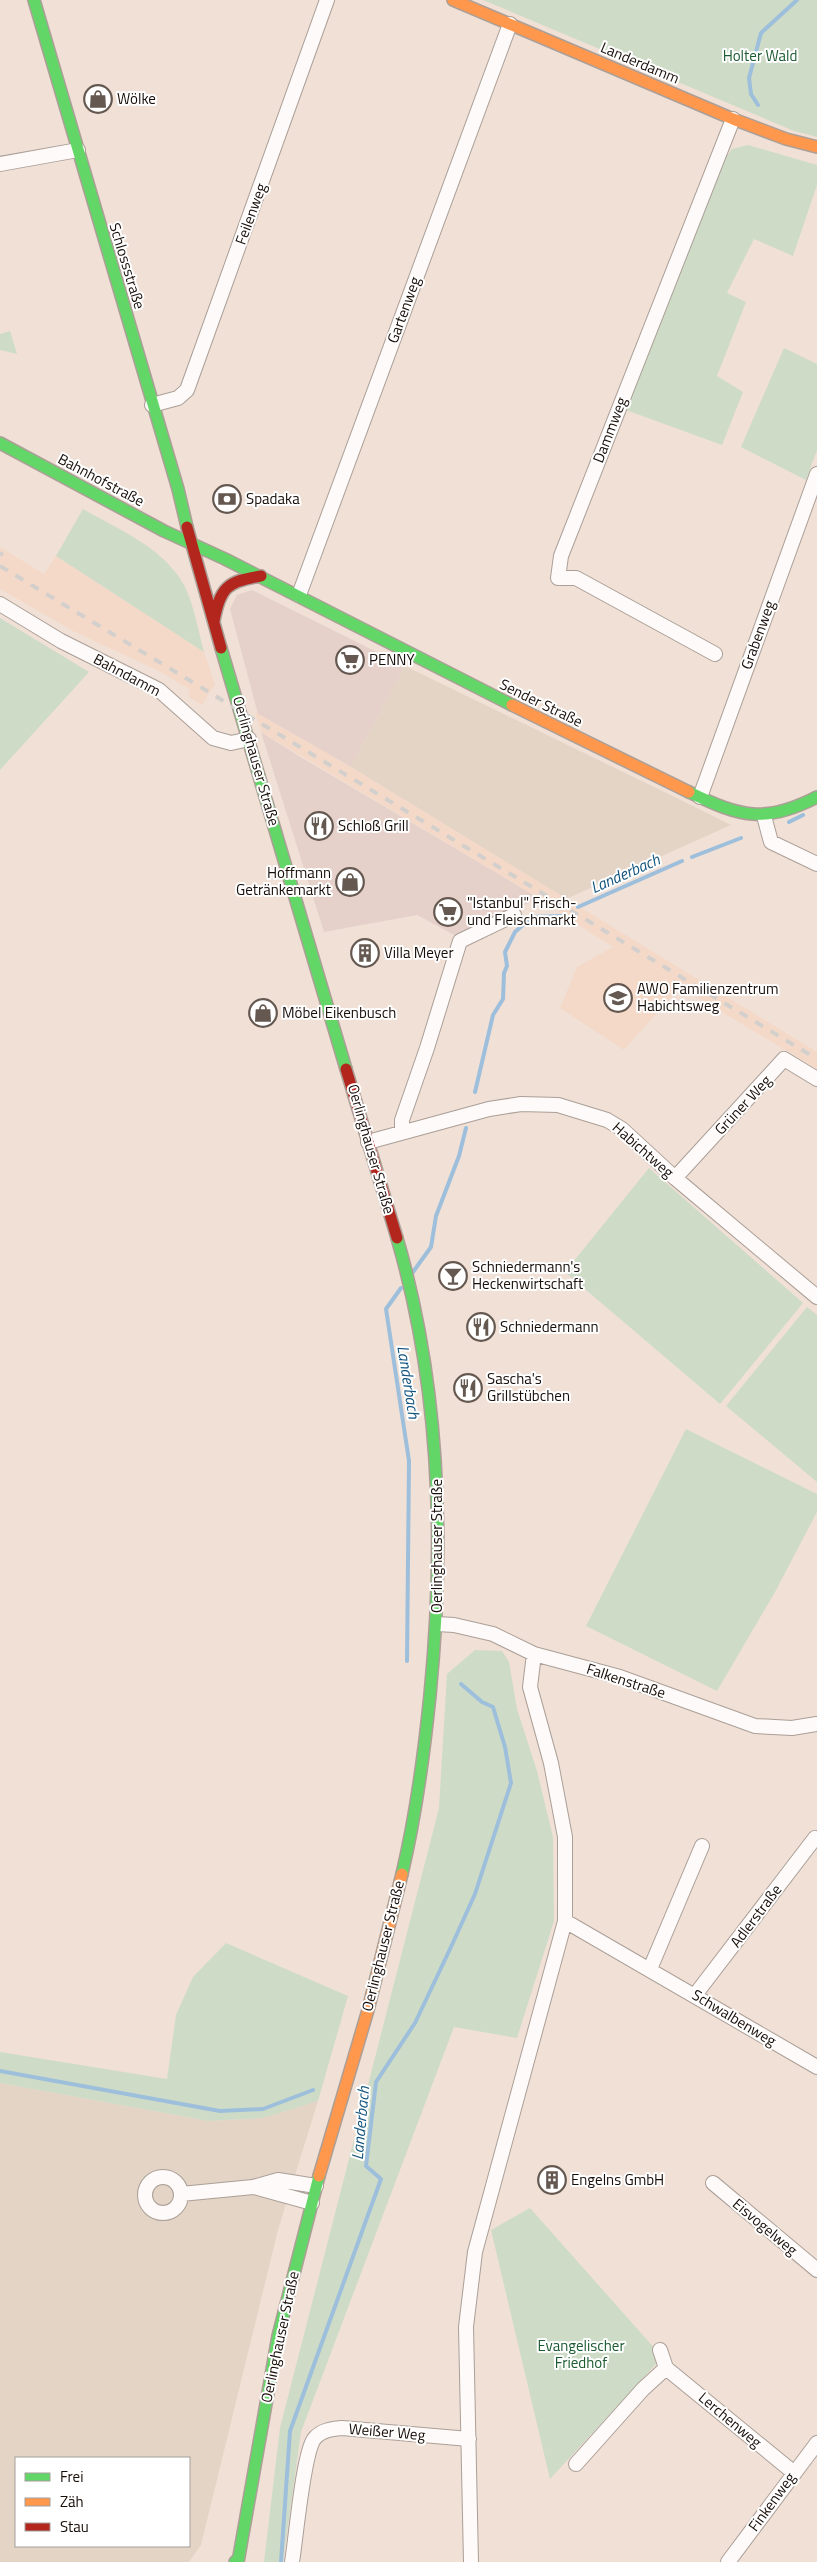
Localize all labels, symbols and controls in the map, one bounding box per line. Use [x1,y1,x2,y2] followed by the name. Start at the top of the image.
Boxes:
[597,36,683,89] street label: Landerdamm
[723,44,797,67] park label: Holter Wald
[83,84,113,114] shop icon: Wölke
[117,87,156,110] place label: Wölke
[229,179,272,248] street label: Feilenweg
[103,220,152,312] street label: Schlossstraße
[381,273,426,346] street label: Gartenweg
[586,393,633,466] street label: Dammweg
[54,447,149,512] street label: Bahnhofstraße
[212,484,242,514] bank icon: Spadaka
[246,487,300,510] place label: Spadaka
[734,597,781,673] street label: Grabenweg
[335,645,365,675] supermarket icon: PENNY
[89,647,165,702] street label: Bahndamm
[369,648,415,671] place label: PENNY
[496,673,587,733] street label: Sender Straße
[227,693,286,828] street label: Oerlinghauser Straße
[304,811,334,841] restaurant icon: Schloß Grill
[338,814,409,837] place label: Schloß Grill
[586,847,664,899] water label: Landerbach
[236,861,332,901] place label: Hoffmann Getränkemarkt
[335,867,365,897] shop icon: Hoffmann Getränkemarkt
[467,891,577,931] place label: "Istanbul" Frisch- und Fleischmarkt
[433,897,463,927] supermarket icon: "Istanbul" Frisch- und Fleischmarkt
[350,938,380,968] building icon: Villa Meyer
[384,941,454,964] place label: Villa Meyer
[637,977,779,1017] place label: AWO Familienzentrum Habichtsweg
[603,983,633,1013] school or university icon: AWO Familienzentrum Habichtsweg
[248,998,278,1028] shop icon: Möbel Eikenbusch
[282,1001,396,1024] place label: Möbel Eikenbusch
[709,1069,777,1140] street label: Grüner Weg
[342,1081,401,1216] street label: Oerlinghauser Straße
[607,1116,679,1183] street label: Habichtweg
[472,1255,584,1295] place label: Schniedermann's Heckenwirtschaft
[438,1261,468,1291] bar icon: Schniedermann's Heckenwirtschaft
[466,1312,496,1342] restaurant icon: Schniedermann
[500,1315,599,1338] place label: Schniedermann
[391,1344,427,1421] water label: Landerbach
[487,1367,570,1407] place label: Sascha's Grillstübchen
[453,1373,483,1403] restaurant icon: Sascha's Grillstübchen
[425,1479,448,1613] street label: Oerlinghauser Straße
[584,1657,669,1704] street label: Falkenstraße
[355,1878,410,2014] street label: Oerlinghauser Straße
[724,1879,787,1952] street label: Adlerstraße
[688,1983,781,2052] street label: Schwalbenweg
[345,2084,375,2161] water label: Landerbach
[537,2165,567,2195] building icon: Engelns GmbH
[571,2168,664,2191] place label: Engelns GmbH
[728,2192,803,2261] street label: Eisvogelweg
[254,2269,305,2405] street label: Oerlinghauser Straße
[537,2334,625,2374] park label: Evangelischer Friedhof
[694,2386,767,2453] street label: Lerchenweg
[348,2417,427,2446] street label: Weißer Weg
[15,2457,190,2547] legend
[60,2465,83,2488] text: Frei
[742,2467,801,2536] street label: Finkenweg
[60,2490,84,2513] text: Zäh
[60,2515,89,2538] text: Stau

